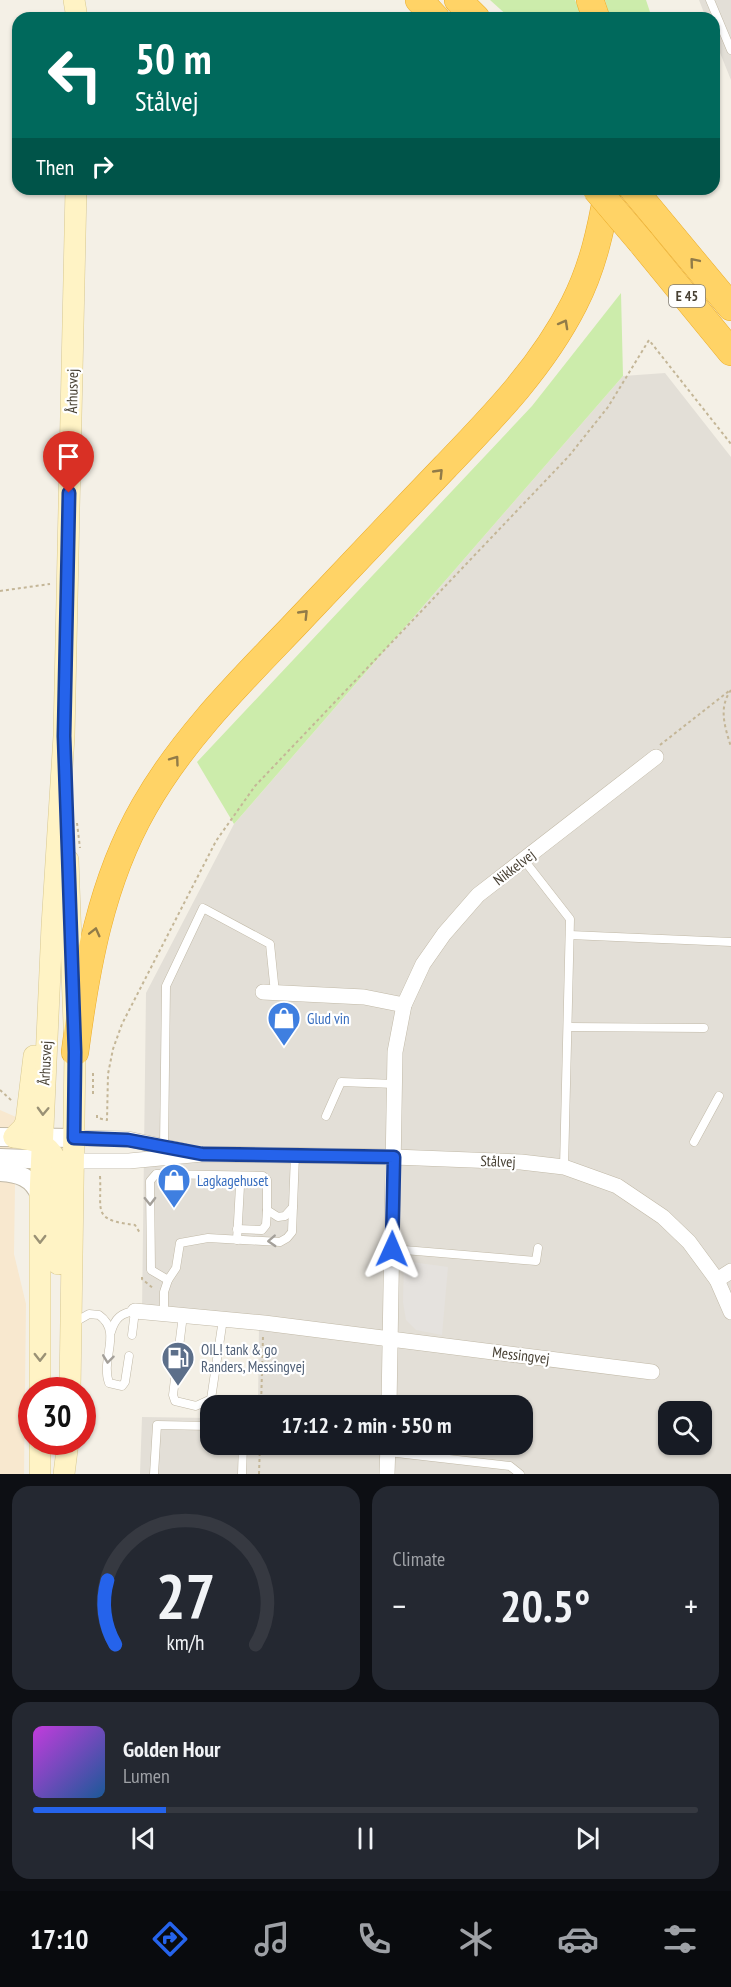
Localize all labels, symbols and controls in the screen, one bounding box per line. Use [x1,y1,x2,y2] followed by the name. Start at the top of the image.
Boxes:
[135,31,212,86] text: 50 m
[36,36,114,114] icon: left
[135,84,199,118] text: Stålvej
[86,150,119,183] icon: right
[36,153,74,181] text: Then
[690,258,701,269] one-way arrow
[669,285,705,307] road number: E 45
[557,320,568,330] one-way arrow
[62,369,82,413] street label: Århusvej
[43,431,94,493] pin
[52,440,85,473] icon: arrive
[432,470,443,480] one-way arrow
[297,611,308,622] one-way arrow
[167,755,178,766] one-way arrow
[489,845,539,889] street label: Nikkelvej
[88,928,101,938] one-way arrow
[266,1000,302,1047] shop icon: Glud vin
[307,1009,350,1028] place label: Glud vin
[34,1040,56,1086] street label: Århusvej
[37,1106,50,1115] one-way arrow
[480,1151,516,1171] street label: Stålvej
[156,1162,192,1209] shop icon: Lagkagehuset
[197,1171,269,1190] place label: Lagkagehuset
[144,1197,157,1206] one-way arrow
[360,1217,424,1281] position arrow
[34,1235,46,1244] one-way arrow
[267,1235,276,1248] one-way arrow
[160,1340,196,1387] fuel station icon: OIL! tank & go Randers, Messingvej
[201,1340,305,1376] place label: OIL! tank & go Randers, Messingvej
[491,1342,551,1368] street label: Messingvej
[34,1352,46,1361] one-way arrow
[102,1354,115,1364] one-way arrow
[18,1377,96,1455] speed limit sign: 30
[658,1401,712,1455] map controls
[658,1401,712,1455] button: search
[281,1411,452,1439] text: 17:12 · 2 min · 550 m
[393,1546,445,1572] text: Climate
[156,1555,216,1636] text: 27
[500,1576,590,1634] text: 20.5°
[393,1584,406,1627] text: −
[684,1584,698,1627] text: +
[167,1628,205,1656] text: km/h
[123,1735,221,1763] text: Golden Hour
[123,1763,170,1789] text: Lumen
[127,1822,160,1855] icon: previous
[349,1822,382,1855] icon: pause
[571,1822,604,1855] icon: next
[149,1918,191,1960] icon: directions
[251,1918,293,1960] icon: music
[353,1918,395,1960] icon: phone
[455,1918,497,1960] icon: climate
[557,1918,599,1960] icon: car
[659,1918,701,1960] icon: filters
[30,1922,88,1956] text: 17:10

